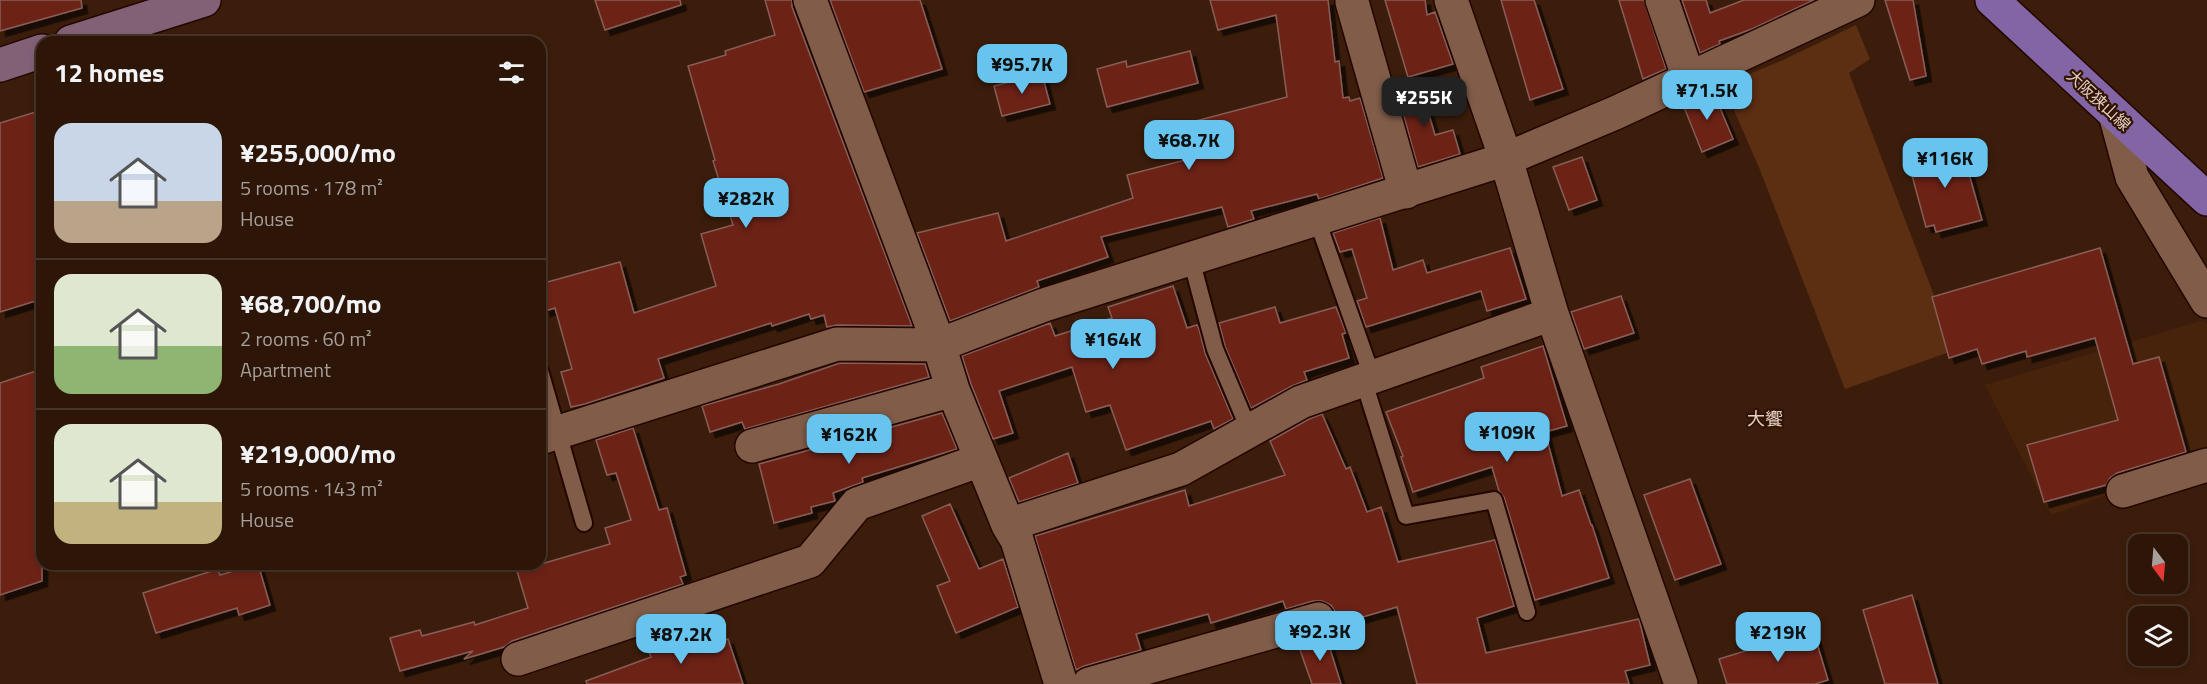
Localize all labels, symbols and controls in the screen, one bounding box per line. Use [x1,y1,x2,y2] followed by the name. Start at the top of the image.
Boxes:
[973,44,1071,95] pin: ¥95.7K
[991,48,1053,79] text: ¥95.7K
[54,53,164,92] text: 12 homes
[495,56,528,89] icon: filters
[2062,64,2136,136] street label: 大阪狭山線
[1658,70,1756,121] pin: ¥71.5K
[1676,74,1738,105] text: ¥71.5K
[1382,77,1466,128] pin: ¥255K
[1396,81,1452,112] text: ¥255K
[1140,120,1238,171] pin: ¥68.7K
[1158,124,1220,155] text: ¥68.7K
[240,133,396,172] text: ¥255,000/mo
[1903,138,1987,189] pin: ¥116K
[1917,142,1973,173] text: ¥116K
[102,147,174,219] icon: home
[240,172,383,203] text: 5 rooms · 178 m²
[704,178,788,229] pin: ¥282K
[718,182,774,213] text: ¥282K
[240,203,294,234] text: House
[240,284,381,323] text: ¥68,700/mo
[102,298,174,370] icon: home
[1071,319,1155,370] pin: ¥164K
[240,323,372,354] text: 2 rooms · 60 m²
[1085,323,1141,354] text: ¥164K
[240,354,331,385] text: Apartment
[1747,405,1783,432] district label: 大饗
[1465,412,1549,463] pin: ¥109K
[807,414,891,465] pin: ¥162K
[1479,416,1535,447] text: ¥109K
[821,418,877,449] text: ¥162K
[240,434,396,473] text: ¥219,000/mo
[102,448,174,520] icon: home
[240,473,383,504] text: 5 rooms · 143 m²
[240,504,294,535] text: House
[2128,534,2188,594] north arrow
[2128,534,2188,666] map controls
[2128,606,2188,666] button: layers
[1271,611,1369,662] pin: ¥92.3K
[1736,612,1820,663] pin: ¥219K
[632,614,730,665] pin: ¥87.2K
[1289,615,1351,646] text: ¥92.3K
[1750,616,1806,647] text: ¥219K
[650,618,712,649] text: ¥87.2K

